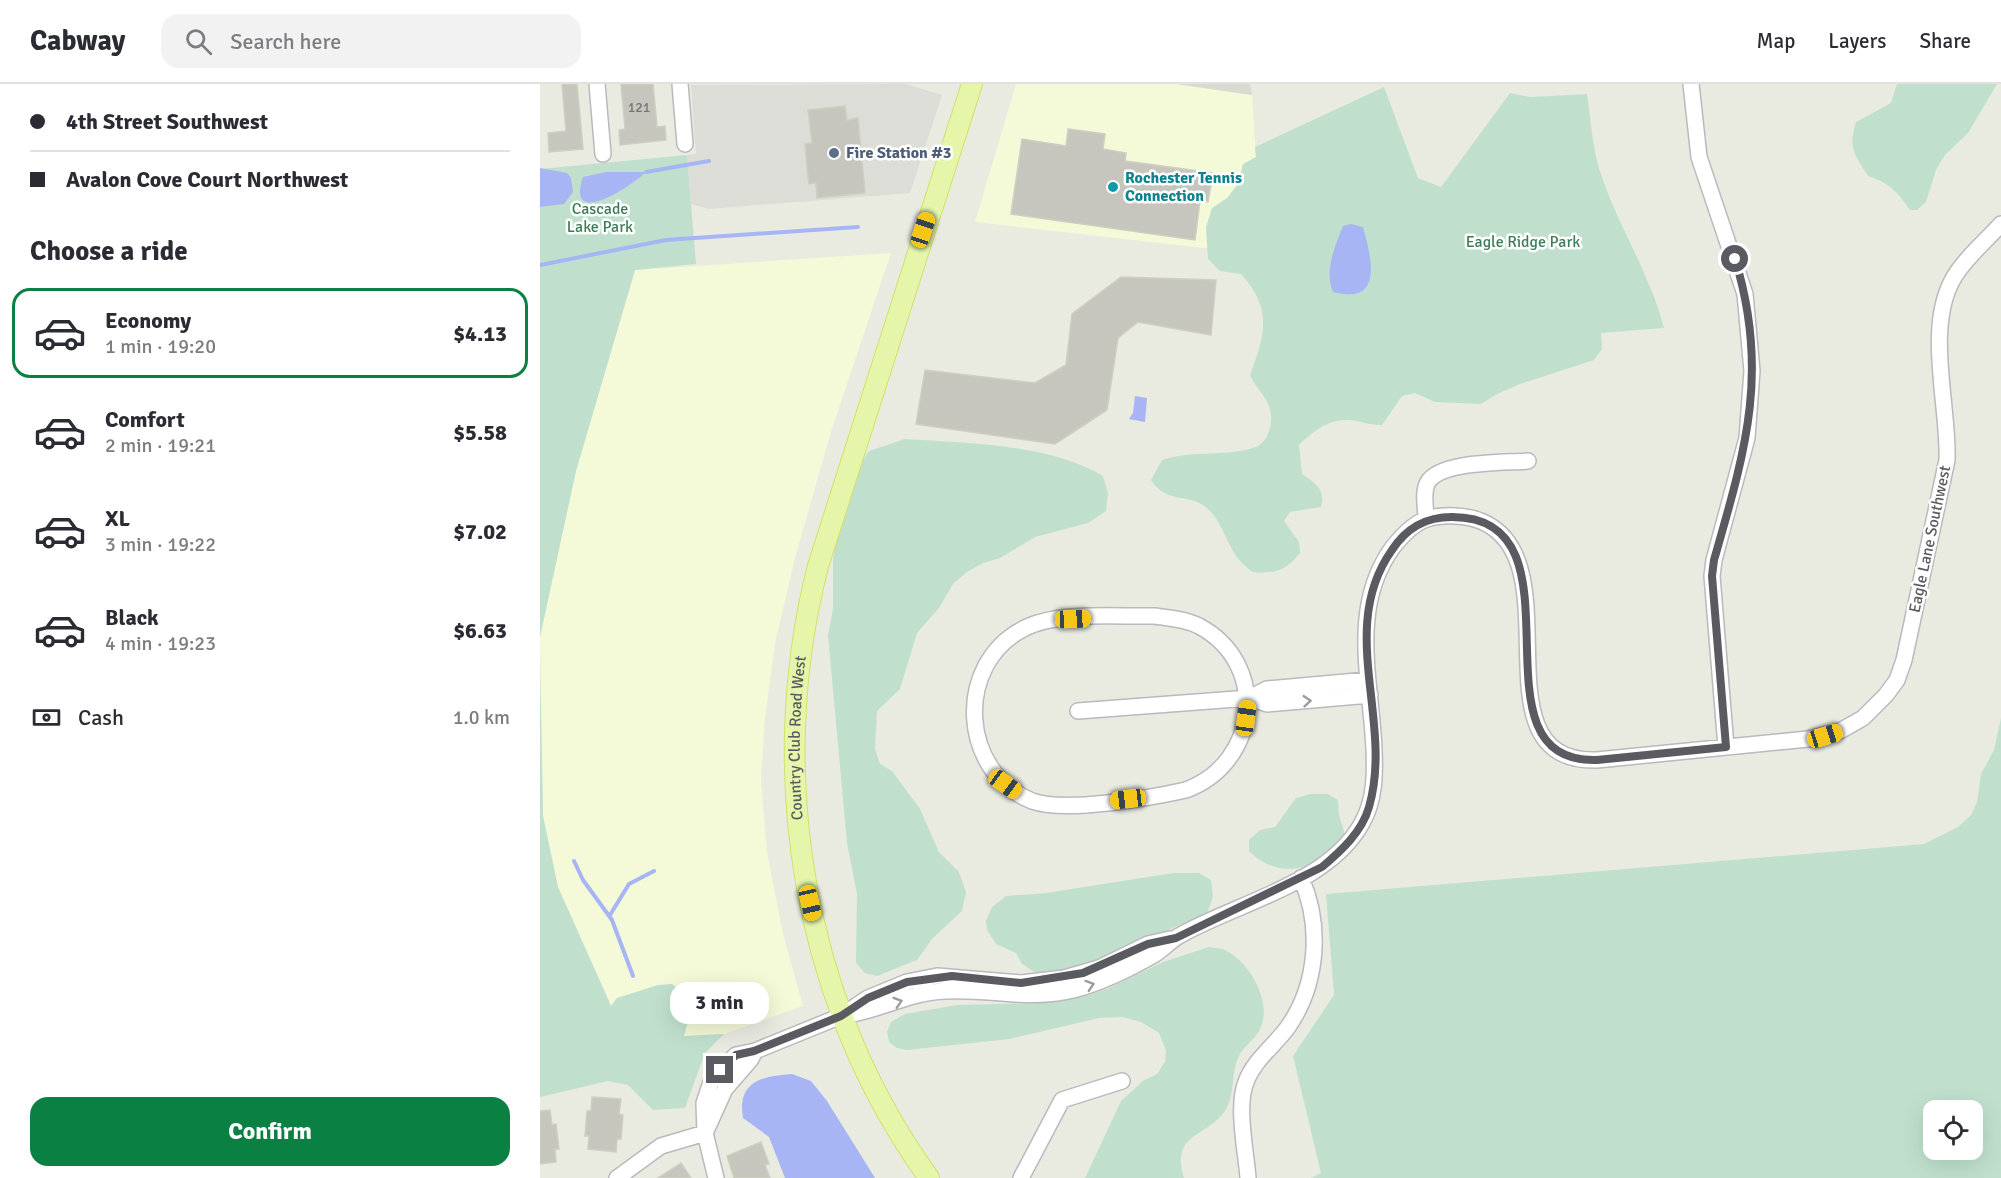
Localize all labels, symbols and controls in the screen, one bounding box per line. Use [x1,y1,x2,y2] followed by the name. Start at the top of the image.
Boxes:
[161,14,581,68] search box
[30,24,125,58] text: Cabway
[182,25,215,58] icon: search
[230,28,341,55] text: Search here
[1757,28,1795,54] text: Map
[1828,28,1886,54] text: Layers
[1919,28,1971,54] text: Share
[628,99,650,116] house number: 121
[66,108,268,135] text: 4th Street Southwest
[846,143,951,163] place label: Fire Station #3
[827,146,841,160] marker: Fire Station #3
[66,166,348,193] text: Avalon Cove Court Northwest
[1125,168,1242,206] place label: Rochester Tennis Connection
[1106,180,1120,194] marker: Rochester Tennis Connection
[567,199,633,237] park label: Cascade Lake Park
[909,210,937,250] car
[1466,232,1580,252] park label: Eagle Ridge Park
[30,235,188,268] text: Choose a ride
[1721,245,1748,272] route start
[33,306,87,360] icon: car
[105,307,191,334] text: Economy
[453,320,507,347] text: $4.13
[105,334,216,359] text: 1 min · 19:20
[33,405,87,459] icon: car
[105,406,185,433] text: Comfort
[453,419,507,446] text: $5.58
[105,433,216,458] text: 2 min · 19:21
[1905,463,1955,614] street label: Eagle Lane Southwest
[33,504,87,558] icon: car
[105,505,130,532] text: XL
[453,518,507,545] text: $7.02
[105,532,216,557] text: 3 min · 19:22
[33,603,87,657] icon: car
[105,604,159,631] text: Black
[1055,609,1091,629] car
[453,617,507,644] text: $6.63
[105,631,216,656] text: 4 min · 19:23
[785,654,811,821] street label: Country Club Road West
[1302,694,1311,707] one-way arrow
[1235,699,1257,737] car
[30,701,63,734] icon: cash
[78,704,124,731] text: Cash
[453,705,510,730] text: 1.0 km
[1805,722,1845,750] car
[985,766,1025,802] car
[1109,788,1147,810] car
[797,883,823,923] car
[1084,979,1094,992] one-way arrow
[670,983,770,1025] callout: 3 min
[695,990,744,1015] text: 3 min
[892,997,903,1009] one-way arrow
[706,1056,733,1083] route end
[30,1097,510,1166] button: Confirm
[1923,1100,1983,1160] map controls
[1923,1100,1983,1160] button: locate

